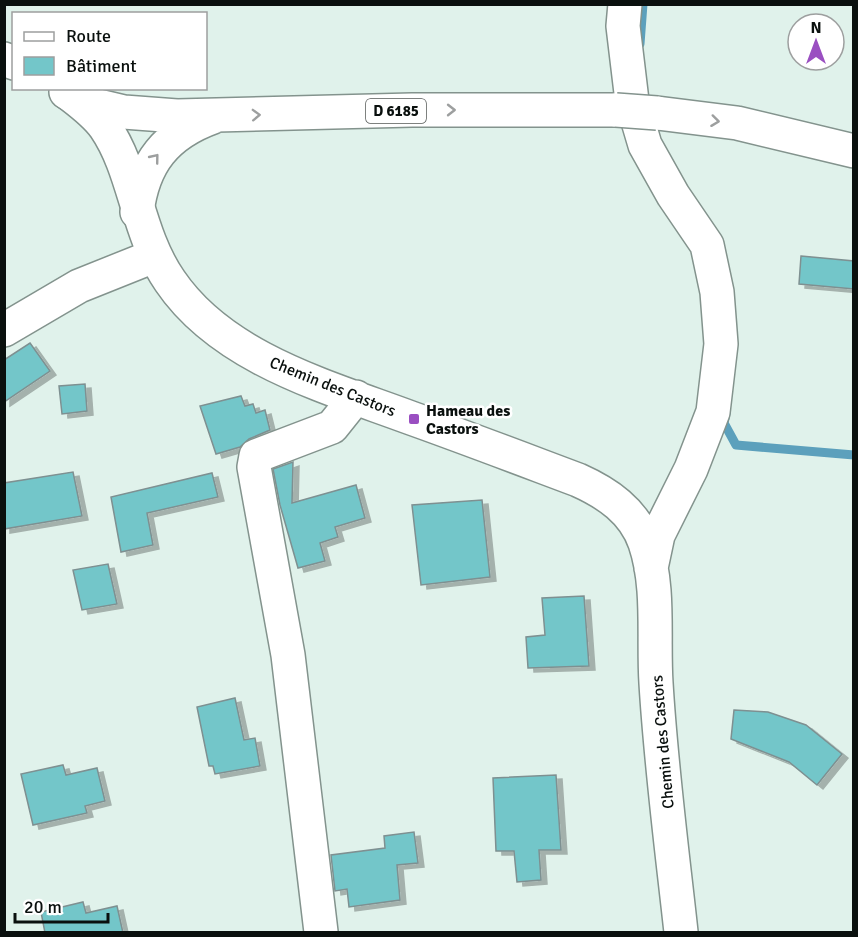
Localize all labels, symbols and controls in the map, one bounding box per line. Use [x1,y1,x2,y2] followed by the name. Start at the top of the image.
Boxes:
[12,12,207,90] legend
[786,12,846,72] north arrow
[810,18,822,38] text: N
[66,25,111,47] text: Route
[66,55,137,77] text: Bâtiment
[366,99,426,123] road number: D 6185
[447,104,456,116] one-way arrow
[252,109,261,121] one-way arrow
[711,114,720,126] one-way arrow
[148,154,159,165] one-way arrow
[267,353,399,421] street label: Chemin des Castors
[426,401,510,439] place label: Hameau des Castors
[407,412,421,426] marker: Hameau des Castors
[647,674,679,810] street label: Chemin des Castors
[15,886,108,924] scale bar
[24,896,62,918] text: 20 m

